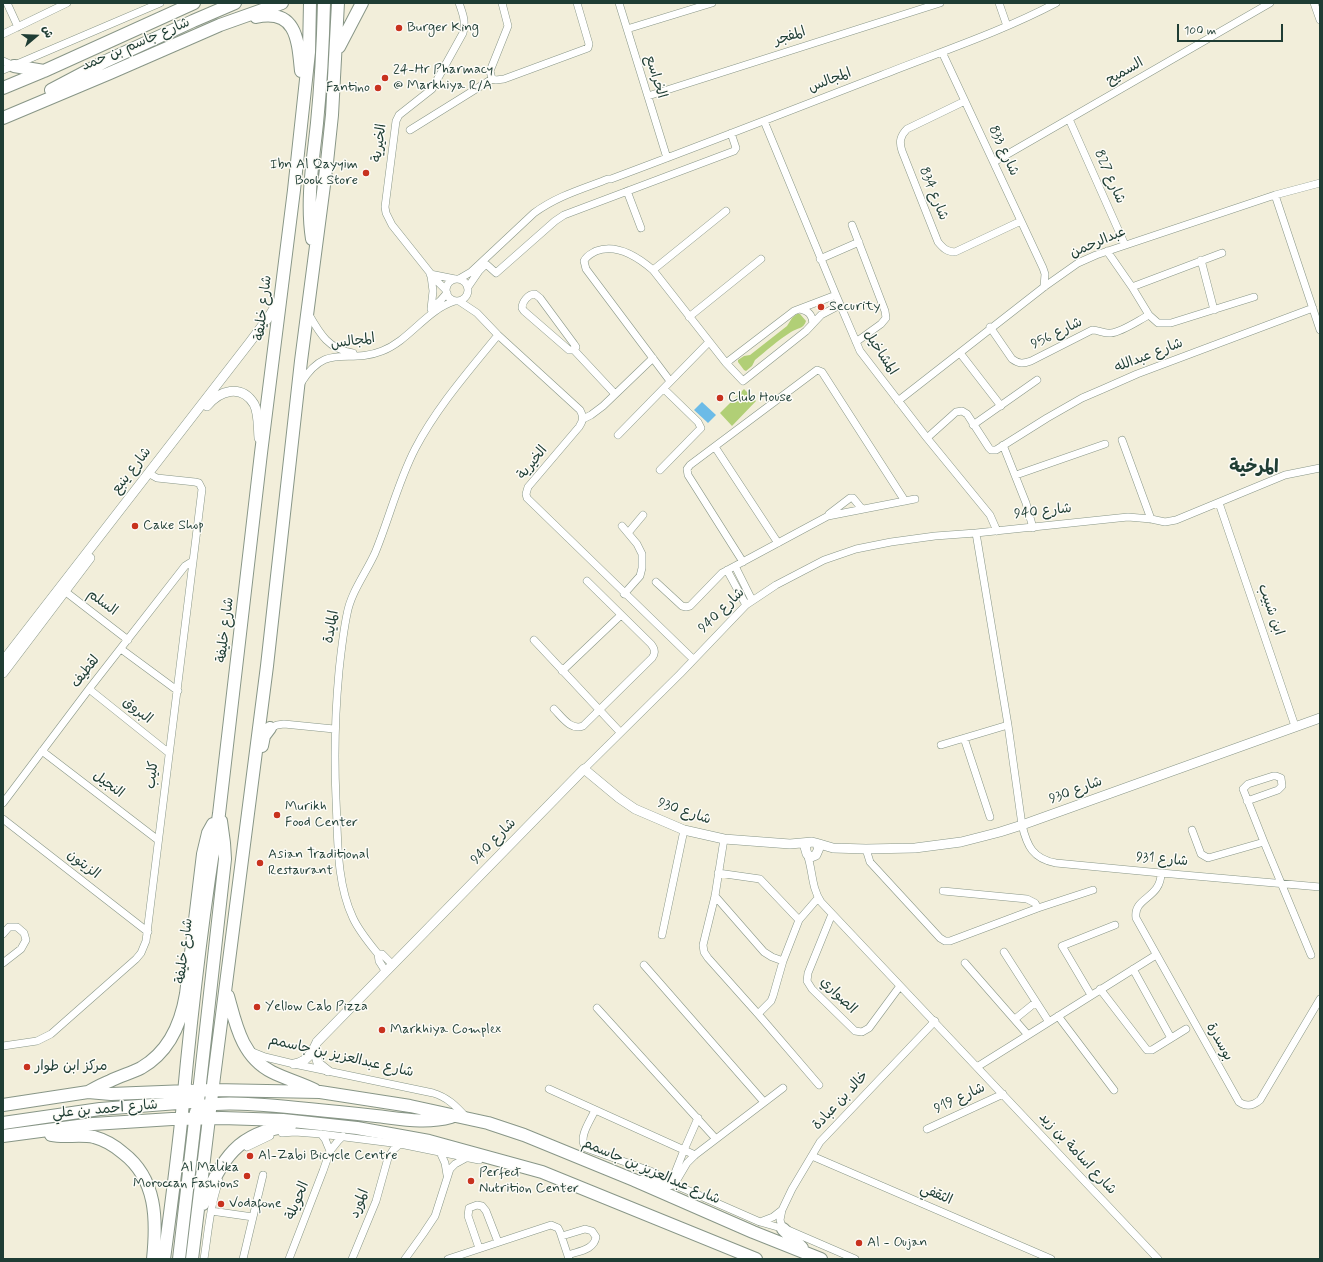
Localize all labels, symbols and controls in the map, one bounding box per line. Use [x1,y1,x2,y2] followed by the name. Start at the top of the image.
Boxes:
[79,15,193,75] street label: شارع جاسم بن حمد
[16,16,56,56] north arrow
[1179,16,1285,42] scale bar
[407,20,479,36] place label: Burger King
[394,23,404,33] marker: Burger King
[1184,23,1216,39] text: 100 m
[39,24,56,40] text: ش
[772,24,808,50] street label: المفجر
[640,53,670,101] street label: الخراسع
[1103,55,1147,89] street label: السميح
[393,62,493,94] place label: 24-Hr Pharmacy @ Markhiya R/A
[806,65,854,97] street label: المجالس
[380,73,390,83] marker: 24-Hr Pharmacy @ Markhiya R/A
[326,80,370,96] place label: Fantino
[373,83,383,93] marker: Fantino
[369,123,391,163] street label: الخيرية
[984,123,1022,179] street label: شارع 833
[1090,147,1128,207] street label: شارع 827
[270,157,358,190] place label: Ibn Al Qayyim Book Store
[915,165,951,223] street label: شارع 834
[361,168,371,178] marker: Ibn Al Qayyim Book Store
[1068,224,1128,262] street label: عبدالرحمن
[252,274,276,342] street label: شارع خليفة
[829,299,881,315] place label: Security
[816,302,826,312] marker: Security
[1029,314,1085,354] street label: شارع 956
[859,327,901,379] street label: المشاخيل
[330,331,376,353] street label: المجالس
[1112,335,1186,377] street label: شارع عبدالله
[728,390,792,406] place label: Club House
[715,393,725,403] marker: Club House
[514,443,552,483] street label: الخيرية
[108,444,156,498] street label: شارع ينبع
[1229,457,1279,479] district label: المرخية
[1013,501,1073,523] street label: شارع 940
[143,518,204,534] place label: Cake Shop
[130,521,140,531] marker: Cake Shop
[1253,582,1287,638] street label: ابن شبيب
[695,585,749,637] street label: شارع 940
[83,586,121,620] street label: السلم
[214,596,238,664] street label: شارع خليفة
[321,609,343,645] street label: المايدة
[68,652,104,692] street label: لقطيف
[119,694,155,728] street label: البروق
[143,760,163,790] street label: كليب
[89,768,127,802] street label: النجيل
[1047,774,1105,808] street label: شارع 930
[655,795,713,829] street label: شارع 930
[285,799,358,832] place label: Murikh Food Center
[272,810,282,820] marker: Murikh Food Center
[468,815,520,869] street label: شارع 940
[63,847,103,883] street label: الزيتون
[268,847,369,880] place label: Asian Traditional Restaurant
[1135,849,1189,871] street label: شارع 931
[255,858,265,868] marker: Asian Traditional Restaurant
[173,917,197,985] street label: شارع خليفة
[816,974,860,1018] street label: الصواري
[265,999,368,1015] place label: Yellow Cab Pizza
[252,1002,262,1012] marker: Yellow Cab Pizza
[1202,1020,1236,1064] street label: بوسدرة
[390,1022,501,1038] place label: Markhiya Complex
[377,1025,387,1035] marker: Markhiya Complex
[267,1032,415,1082] street label: شارع عبدالعزيز بن جاسمم
[35,1059,107,1075] place label: مركز ابن طوار
[22,1062,32,1072] marker: مركز ابن طوار
[809,1068,873,1134] street label: خالد بن عبادة
[932,1080,988,1118] street label: شارع 919
[51,1097,159,1123] street label: شارع احمد بن علي
[1035,1109,1119,1199] street label: شارع اسامة بن زيد
[580,1135,722,1209] street label: شارع عبدالعزيز بن جاسمم
[258,1148,398,1164] place label: Al-Zabi Bicycle Centre
[245,1151,255,1161] marker: Al-Zabi Bicycle Centre
[133,1160,239,1192] place label: Al Malika Moroccan Fashions
[479,1165,579,1198] place label: Perfect Nutrition Center
[242,1171,252,1181] marker: Al Malika Moroccan Fashions
[466,1176,476,1186] marker: Perfect Nutrition Center
[283,1179,313,1223] street label: الحويلة
[917,1181,955,1209] street label: الثقفي
[347,1187,373,1221] street label: المورد
[229,1196,282,1212] place label: Vodafone
[216,1199,226,1209] marker: Vodafone
[867,1235,927,1251] place label: Al - Oujan
[854,1238,864,1248] marker: Al - Oujan

